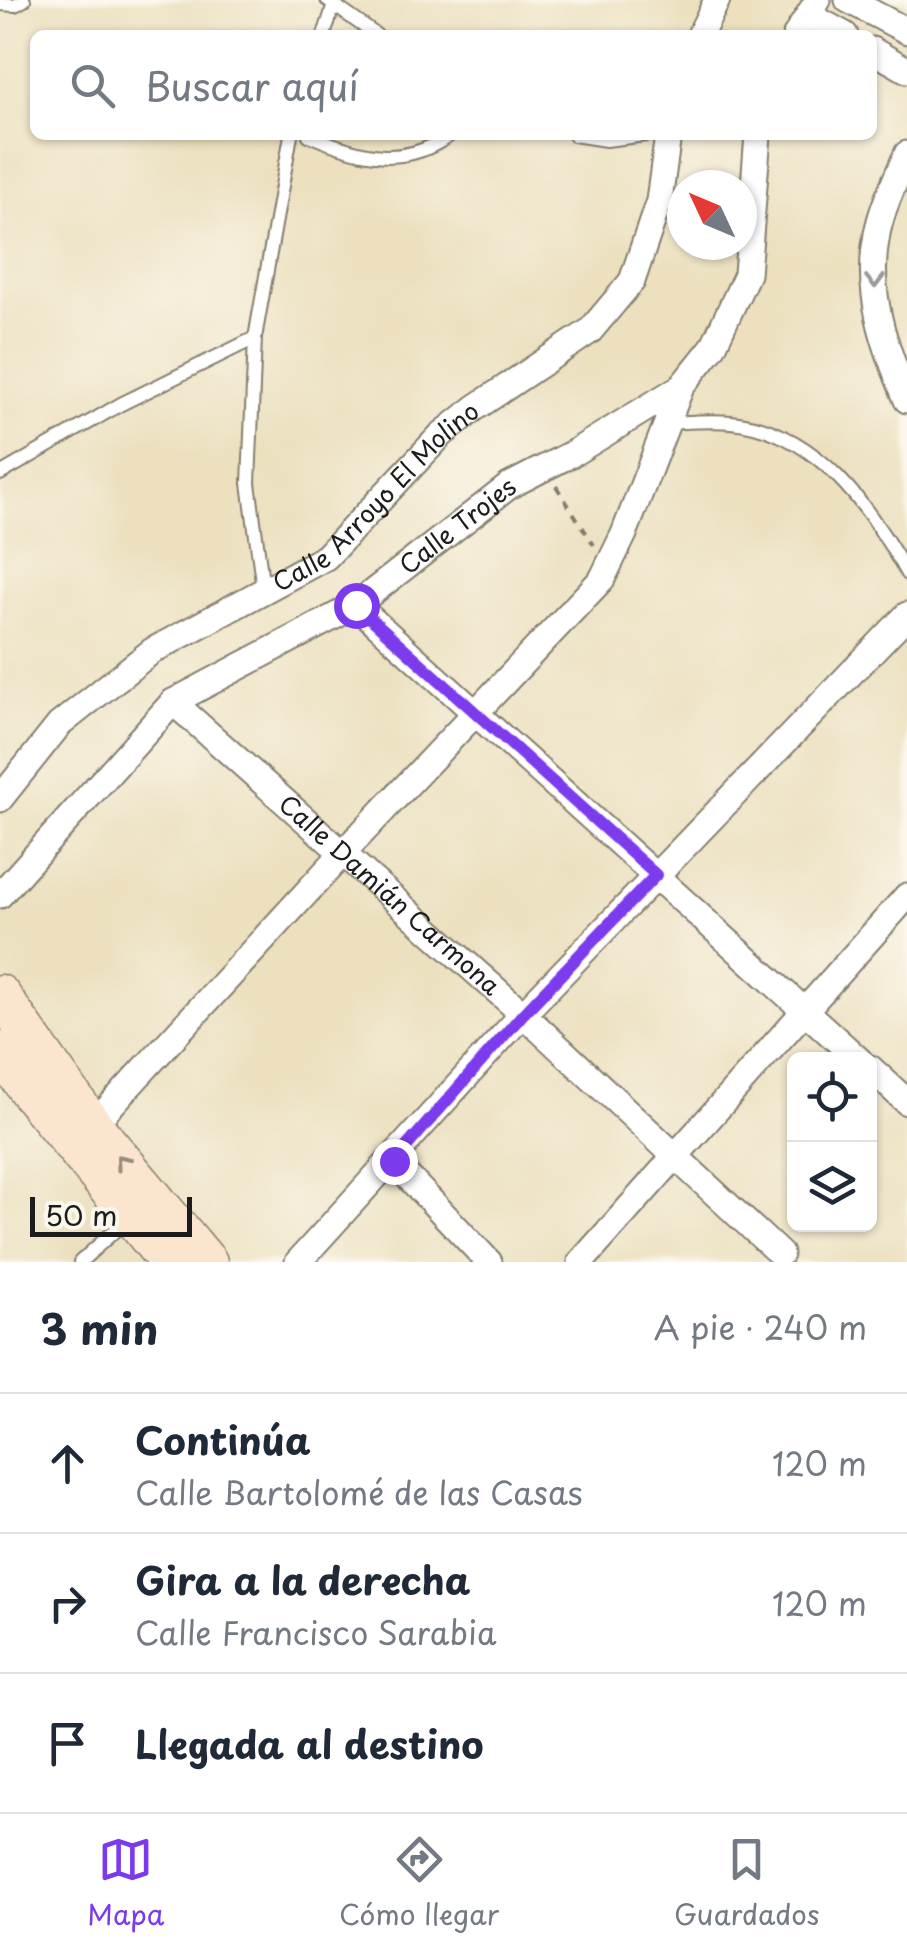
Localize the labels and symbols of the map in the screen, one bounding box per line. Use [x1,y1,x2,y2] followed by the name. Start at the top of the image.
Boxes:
[667,170,757,260] north arrow
[864,273,885,289] one-way arrow
[265,392,487,600] street label: Calle Arroyo El Molino
[390,467,524,583] street label: Calle Trojes
[334,583,380,629] route start
[271,785,510,1004] street label: Calle Damián Carmona
[372,1139,418,1185] route end
[116,1154,134,1172] one-way arrow
[30,1192,192,1236] scale bar

